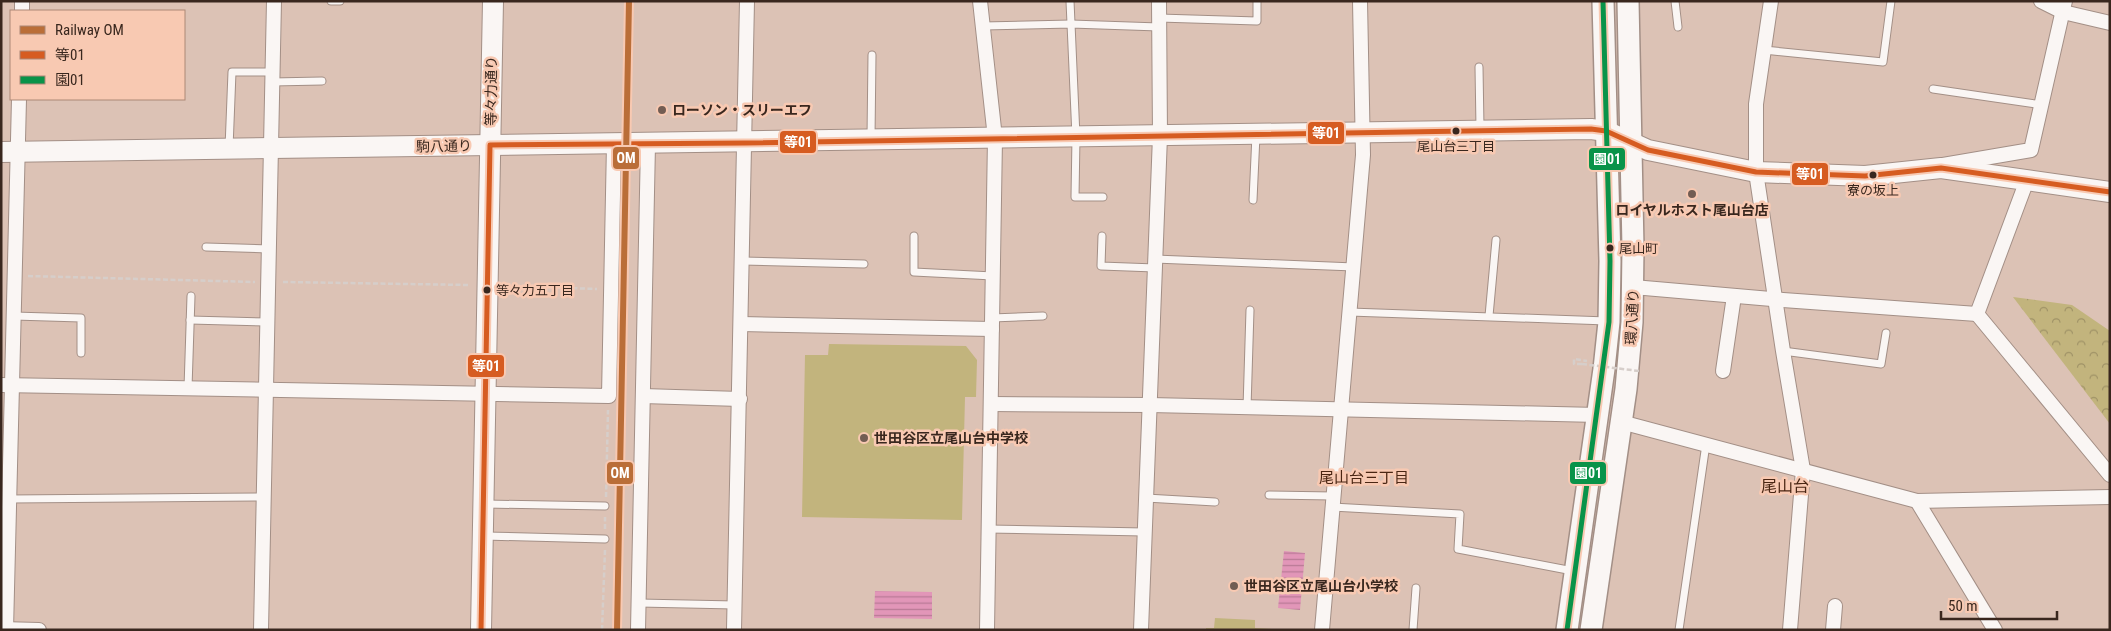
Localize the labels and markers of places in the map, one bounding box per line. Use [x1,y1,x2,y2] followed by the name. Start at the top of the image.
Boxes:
[672,102,812,118] place label: ローソン・スリーエフ
[656,104,668,116] marker: ローソン・スリーエフ
[1451,126,1461,136] marker: 尾山台三丁目
[1417,139,1495,154] place label: 尾山台三丁目
[1868,170,1878,180] marker: 寮の坂上
[1847,183,1899,198] place label: 寮の坂上
[1686,188,1698,200] marker: ロイヤルホスト尾山台店
[1615,202,1769,218] place label: ロイヤルホスト尾山台店
[1619,241,1658,256] place label: 尾山町
[1605,243,1615,253] marker: 尾山町
[496,283,574,298] place label: 等々力五丁目
[482,285,492,295] marker: 等々力五丁目
[874,430,1028,446] place label: 世田谷区立尾山台中学校
[858,432,870,444] marker: 世田谷区立尾山台中学校
[1244,578,1398,594] place label: 世田谷区立尾山台小学校
[1228,580,1240,592] marker: 世田谷区立尾山台小学校

